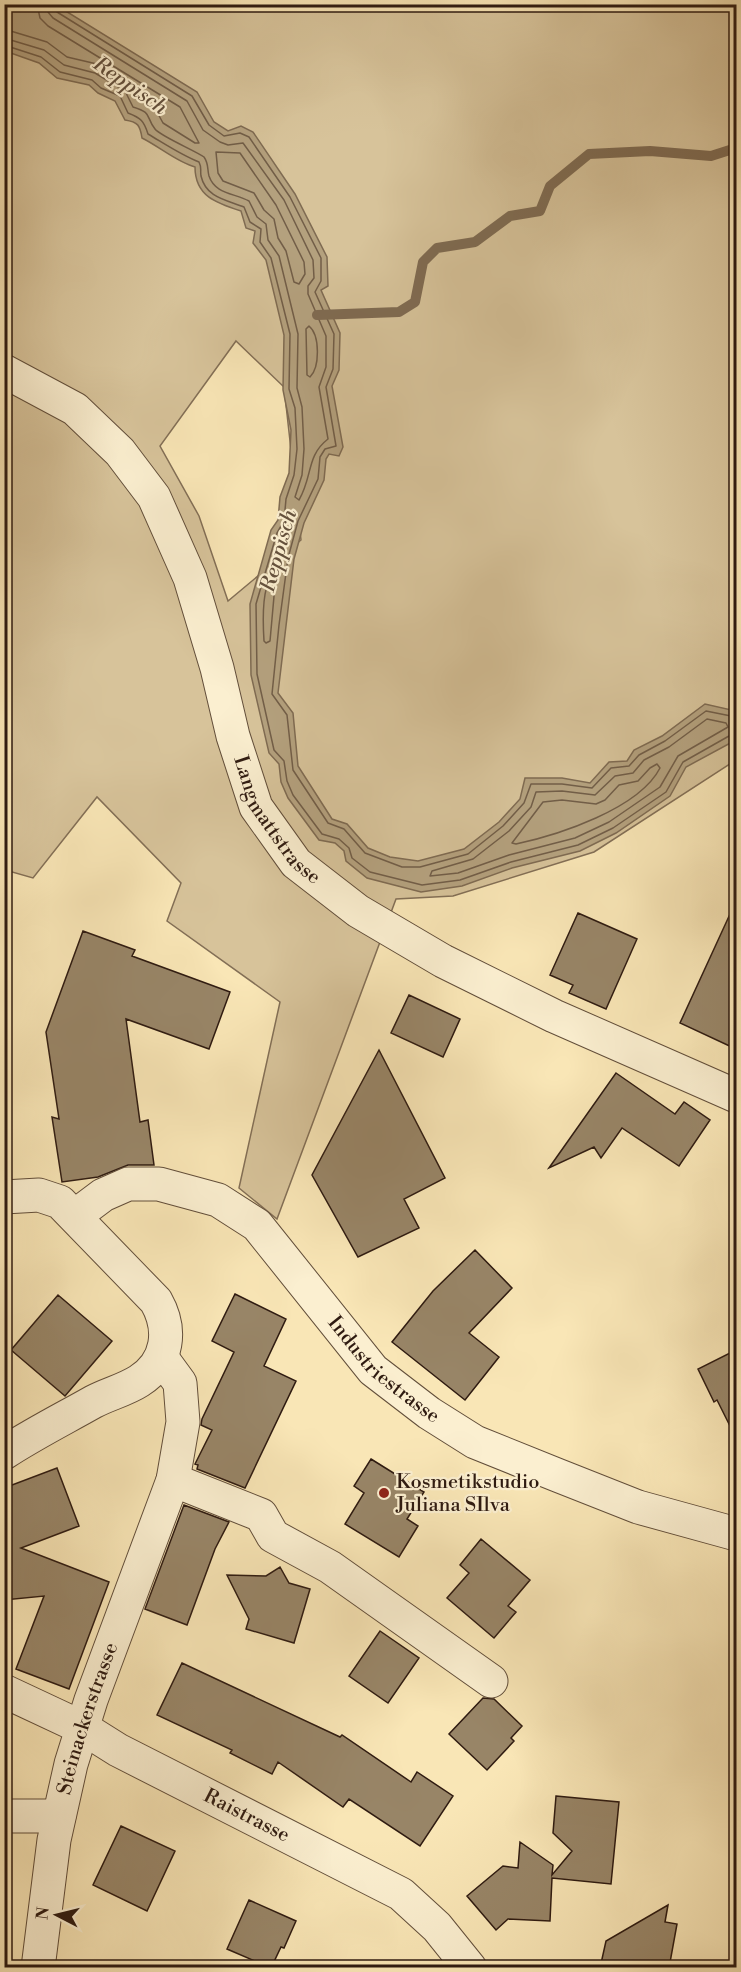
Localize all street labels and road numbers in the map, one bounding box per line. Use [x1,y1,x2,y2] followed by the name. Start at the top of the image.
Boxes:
[228,753,326,890] street label: Langmattstrasse
[322,1311,444,1429] street label: Industriestrasse
[52,1639,124,1797] street label: Steinackerstrasse
[199,1783,294,1848] street label: Raistrasse

